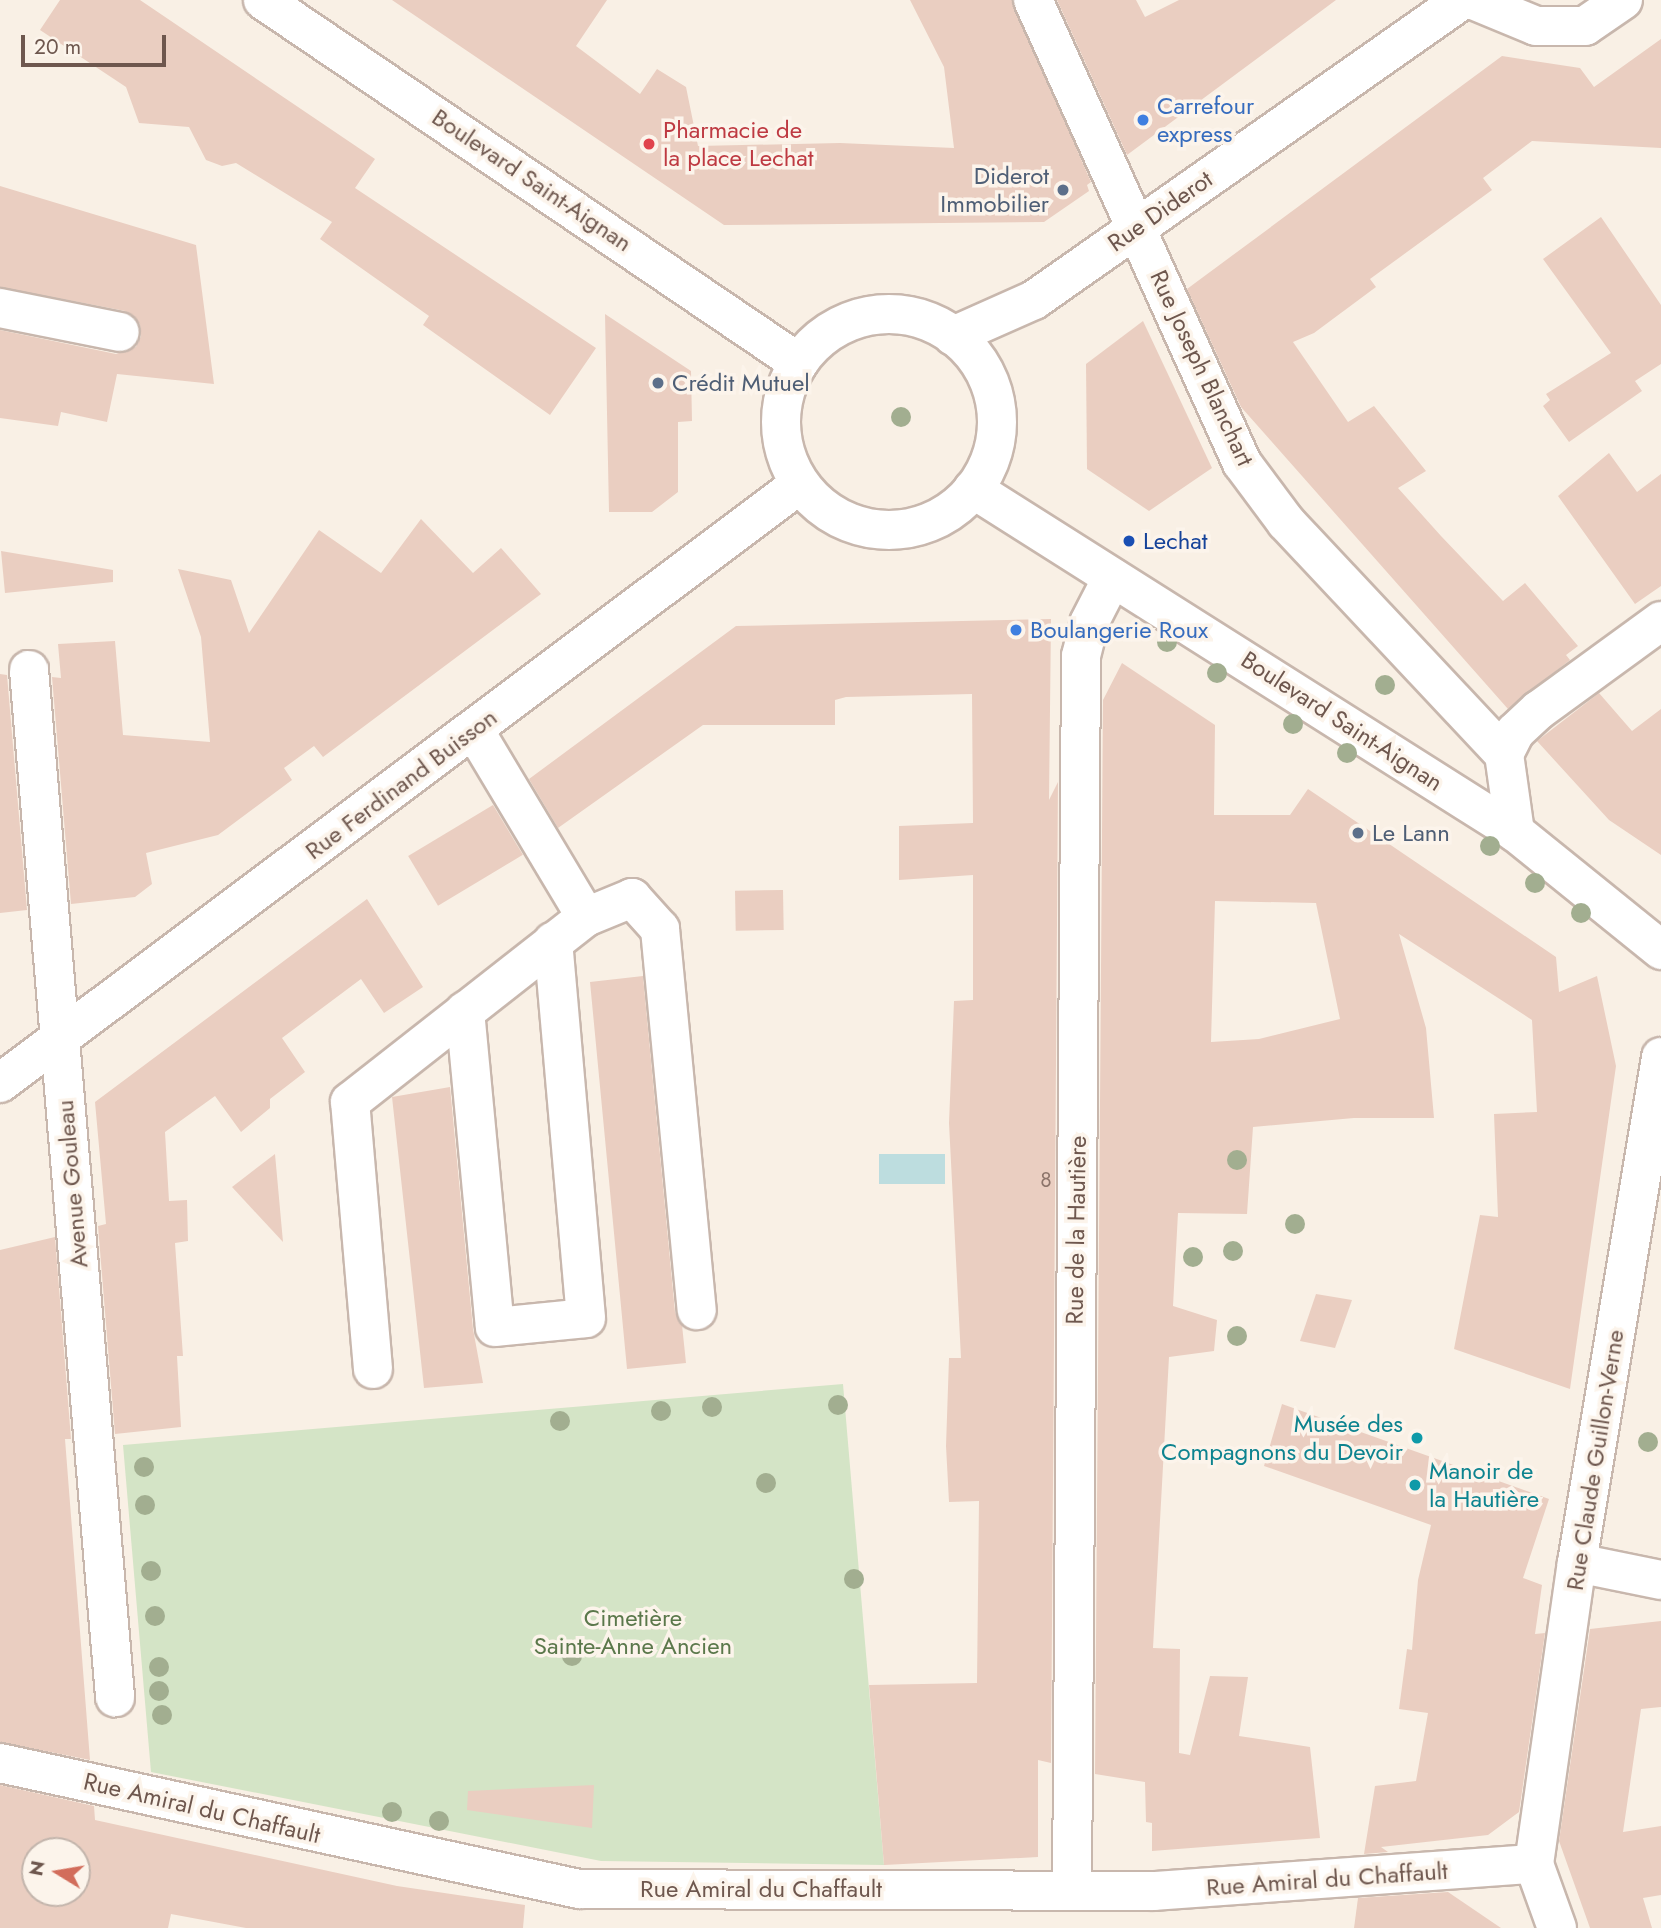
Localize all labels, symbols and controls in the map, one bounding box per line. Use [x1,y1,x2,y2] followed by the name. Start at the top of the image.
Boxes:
[24,21,170,65] scale bar
[34,32,81,62] text: 20 m
[1157,92,1254,148] place label: Carrefour express
[427,102,637,258] street label: Boulevard Saint-Aignan
[1135,112,1151,128] marker: Carrefour express
[663,116,814,172] place label: Pharmacie de la place Lechat
[641,136,657,152] marker: Pharmacie de la place Lechat
[940,162,1049,218] place label: Diderot Immobilier
[1102,165,1218,257] street label: Rue Diderot
[1055,182,1071,198] marker: Diderot Immobilier
[1144,266,1260,470] street label: Rue Joseph Blanchart
[672,369,810,397] place label: Crédit Mutuel
[650,375,666,391] marker: Crédit Mutuel
[1143,527,1208,555] place label: Lechat
[1121,533,1137,549] marker: Lechat
[1030,616,1208,644] place label: Boulangerie Roux
[1008,622,1024,638] marker: Boulangerie Roux
[1236,645,1448,797] street label: Boulevard Saint-Aignan
[300,703,502,865] street label: Rue Ferdinand Buisson
[1372,819,1450,847] place label: Le Lann
[1350,825,1366,841] marker: Le Lann
[50,1099,94,1269] street label: Avenue Gouleau
[1060,1135,1092,1325] street label: Rue de la Hautière
[1040,1167,1052,1193] house number: 8
[1560,1328,1630,1592] street label: Rue Claude Guillon-Verne
[1161,1410,1403,1466] place label: Musée des Compagnons du Devoir
[1409,1430,1425,1446] marker: Musée des Compagnons du Devoir
[1429,1457,1539,1513] place label: Manoir de la Hautière
[1407,1477,1423,1493] marker: Manoir de la Hautière
[534,1604,732,1660] park label: Cimetière Sainte-Anne Ancien
[81,1767,323,1849] street label: Rue Amiral du Chaffault
[21,1837,91,1907] north arrow
[1205,1856,1449,1902] street label: Rue Amiral du Chaffault
[22,1858,52,1878] text: N
[640,1875,882,1903] street label: Rue Amiral du Chaffault

